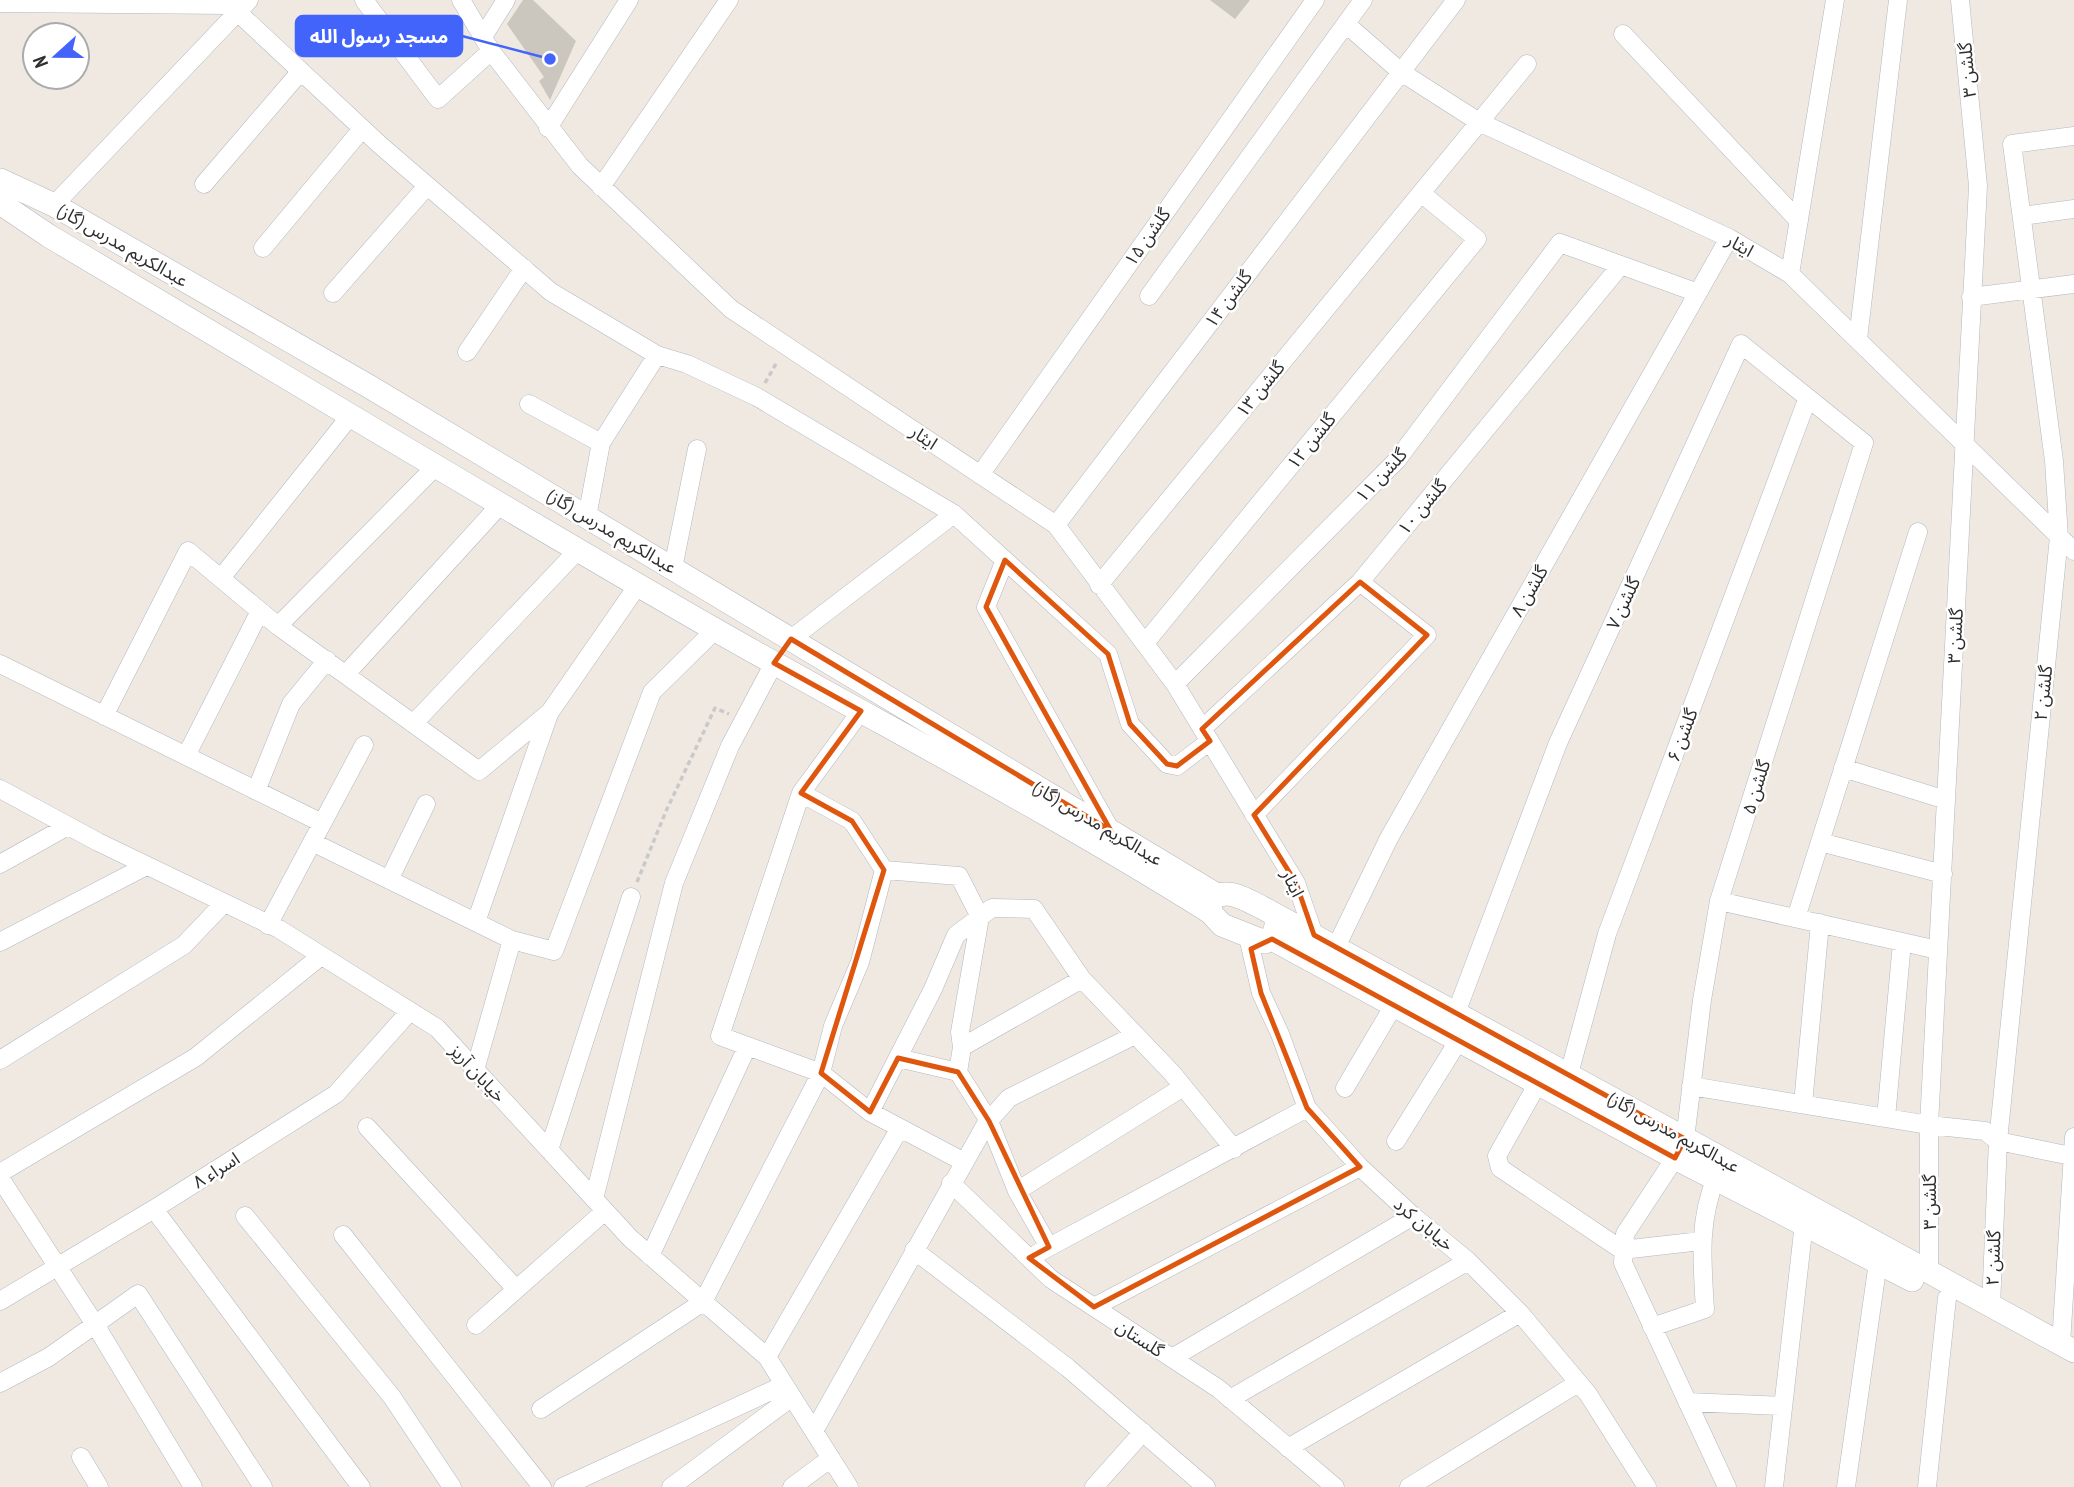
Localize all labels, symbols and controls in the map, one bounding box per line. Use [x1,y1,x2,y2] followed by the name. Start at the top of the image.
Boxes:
[296,16,462,56] callout: مسجد رسول الله
[21,21,91,91] north arrow
[310,24,448,48] text: مسجد رسول الله
[1953,41,1981,99] street label: گلشن ۳
[27,53,53,71] text: N
[53,198,192,293] street label: عبدالکریم مدرس (گاز)
[1119,203,1176,270] street label: گلشن ۱۵
[1721,227,1758,262] street label: ایثار
[1199,265,1257,332] street label: گلشن ۱۴
[1230,356,1290,422] street label: گلشن ۱۳
[1281,408,1341,474] street label: گلشن ۱۲
[905,419,942,454] street label: ایثار
[1350,443,1412,507] street label: گلشن ۱۱
[1392,474,1452,540] street label: گلشن ۱۰
[542,483,681,580] street label: عبدالکریم مدرس (گاز)
[1505,561,1553,621] street label: گلشن ۸
[1601,573,1645,633] street label: گلشن ۷
[1942,607,1968,664] street label: گلشن ۳
[2029,664,2057,722] street label: گلشن ۲
[1661,704,1703,765] street label: گلشن ۶
[1737,757,1775,817] street label: گلشن ۵
[1028,775,1167,872] street label: عبدالکریم مدرس (گاز)
[1276,864,1310,901] street label: ایثار
[444,1038,511,1107] street label: خیابان آریز
[1603,1086,1744,1179] street label: عبدالکریم مدرس (گاز)
[188,1147,244,1193] street label: اسراء ۸
[1918,1174,1941,1230] street label: گلشن ۳
[1389,1192,1459,1256] street label: خیابان کرد
[1981,1229,2005,1286] street label: گلشن ۲
[1112,1314,1169,1362] street label: گلستان

